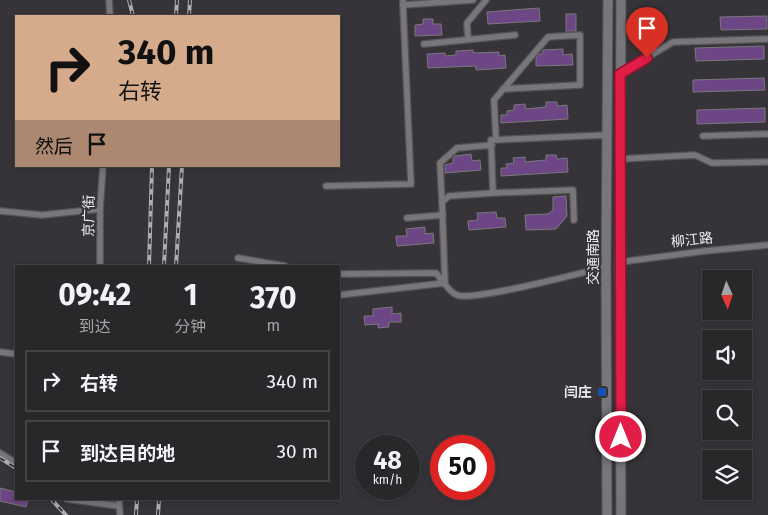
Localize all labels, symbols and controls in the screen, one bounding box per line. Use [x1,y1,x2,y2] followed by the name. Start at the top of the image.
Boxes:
[626,7,668,58] pin
[633,14,661,42] icon: arrive
[118,31,214,73] text: 340 m
[35,35,100,100] icon: right
[118,78,162,105] text: 右转
[83,130,111,158] icon: arrive
[35,135,73,158] text: 然后
[80,195,98,237] street label: 京广街
[585,229,602,285] street label: 交通南路
[670,229,714,251] street label: 柳江路
[702,270,752,320] north arrow
[702,270,752,500] map controls
[58,277,131,313] text: 09:42
[184,277,198,313] text: 1
[250,280,297,316] text: 370
[266,316,280,335] text: m
[79,317,111,336] text: 到达
[175,317,207,336] text: 分钟
[702,330,752,380] button: sound
[37,367,65,395] icon: right
[267,370,318,393] text: 340 m
[80,372,118,395] text: 右转
[564,384,592,401] place label: 闫庄
[596,386,608,398] marker: 闫庄
[702,390,752,440] button: search
[594,410,646,462] position arrow
[430,435,495,500] speed limit sign: 50
[37,437,65,465] icon: arrive
[277,440,318,463] text: 30 m
[80,442,175,465] text: 到达目的地
[373,446,402,476] text: 48
[702,450,752,500] button: layers
[373,473,402,487] text: km/h

